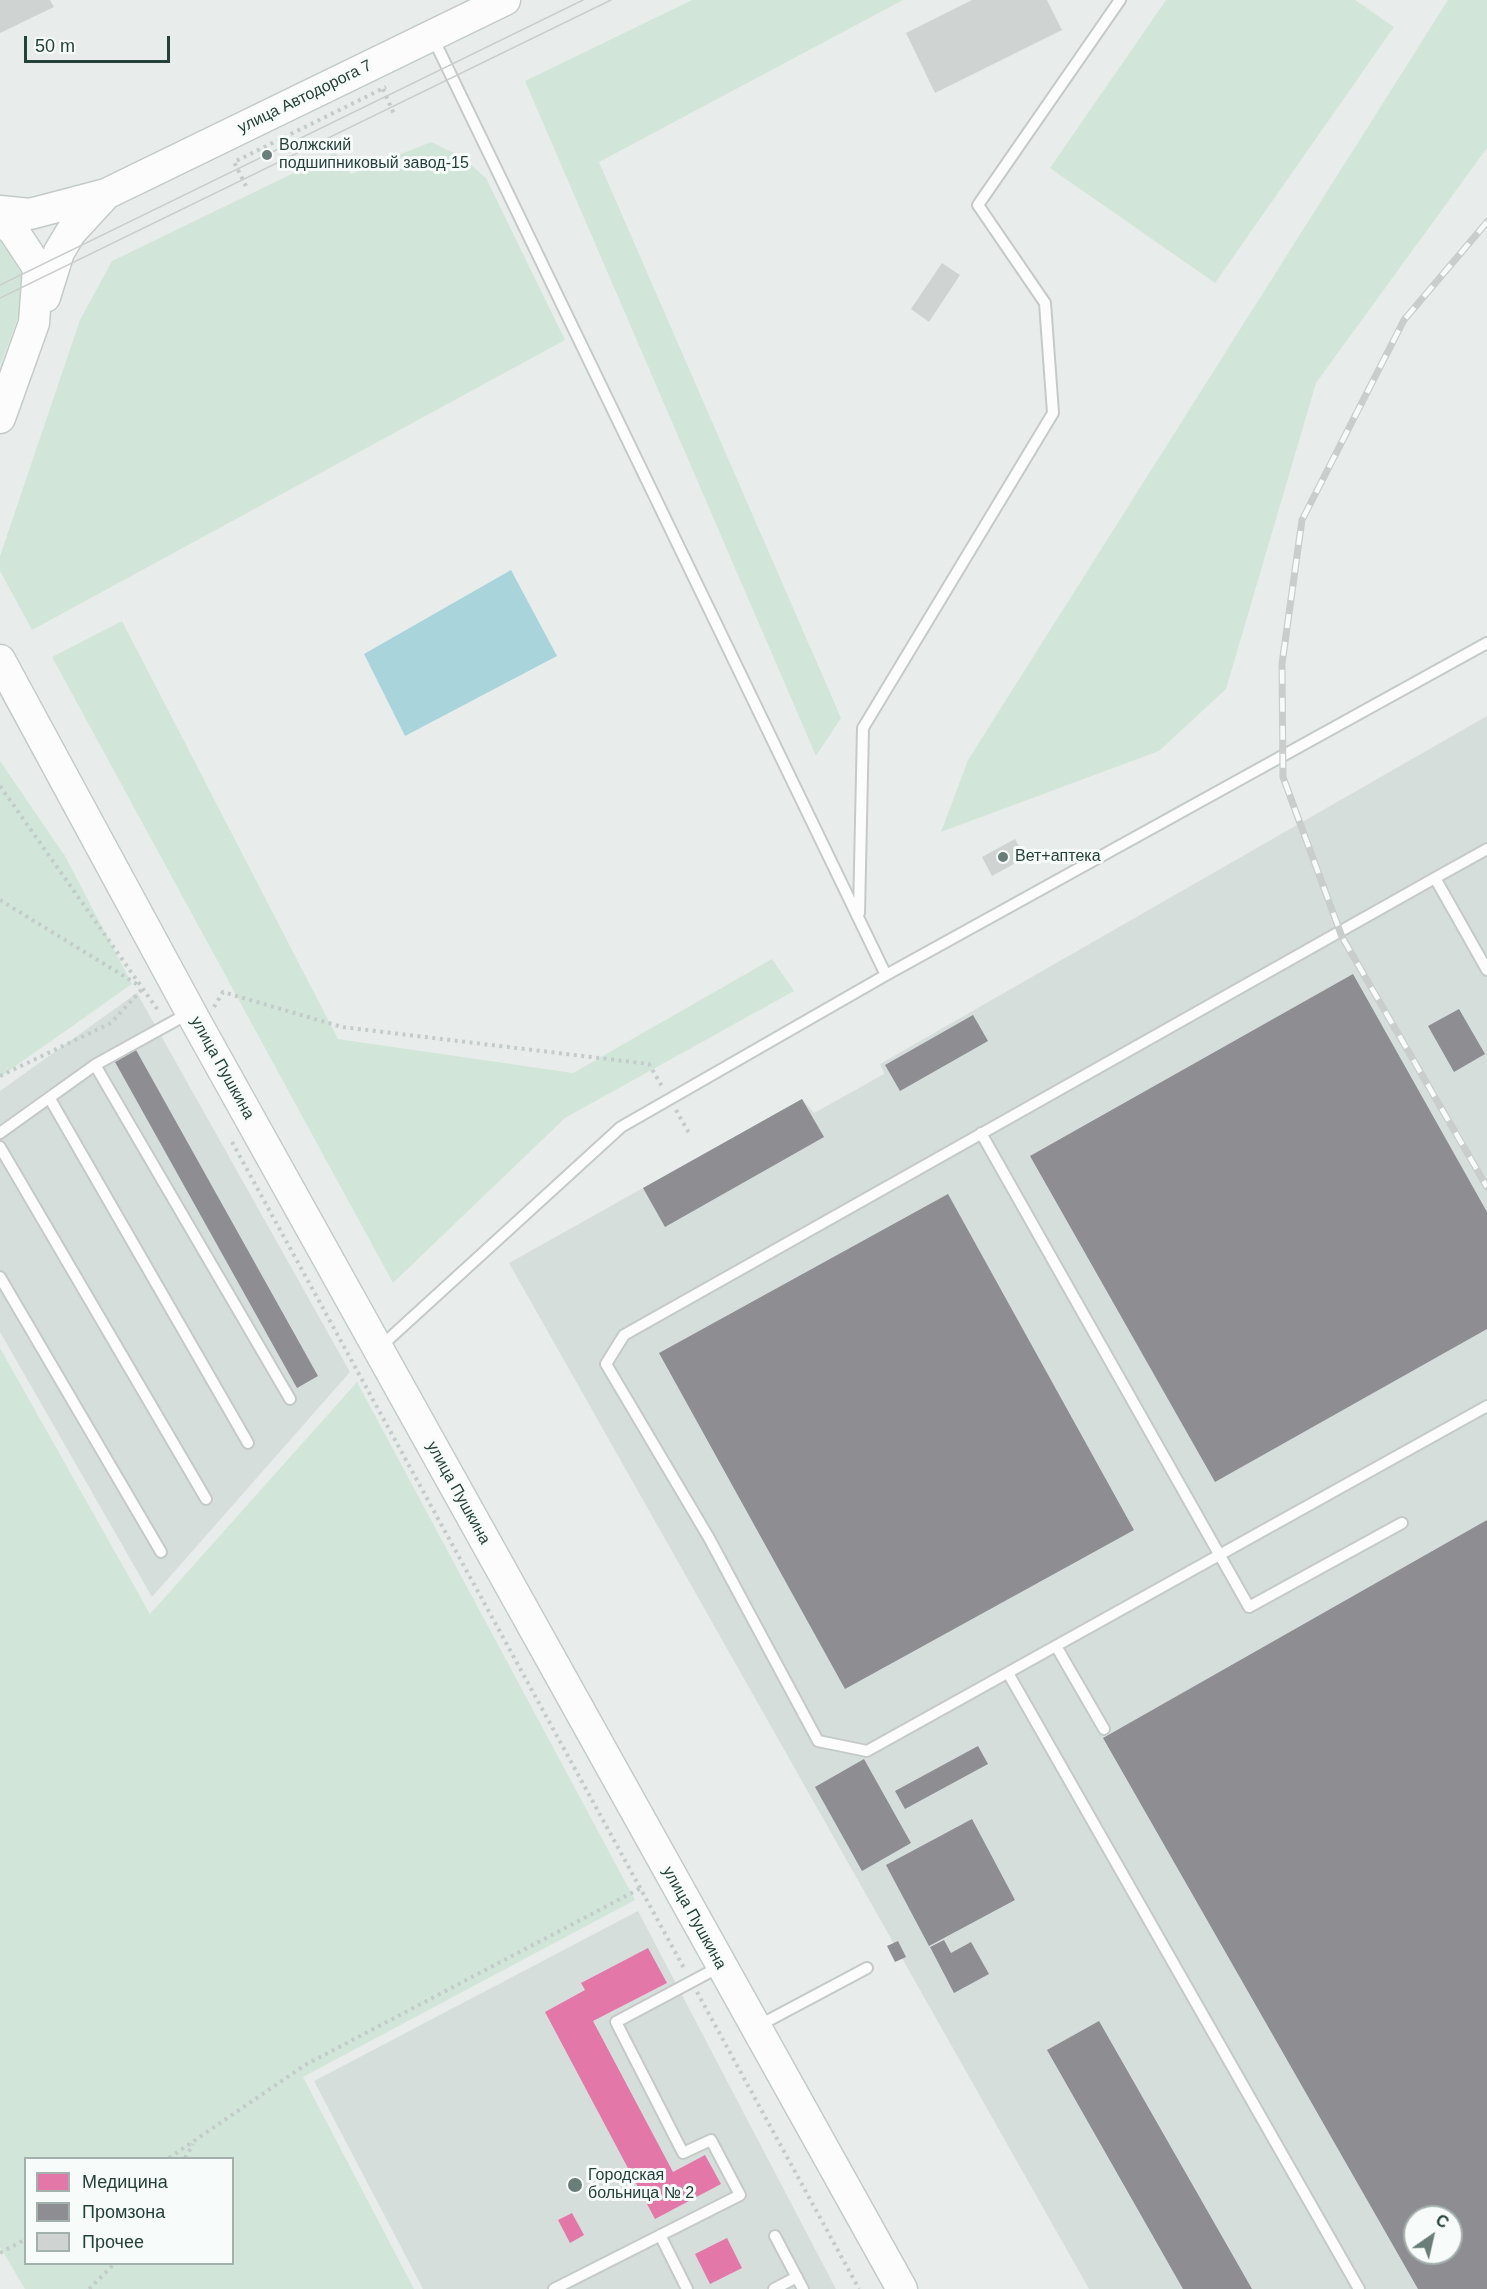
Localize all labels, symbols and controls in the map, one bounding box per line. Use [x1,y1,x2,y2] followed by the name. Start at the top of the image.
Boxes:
[27,24,172,62] scale bar
[35,36,75,56] text: 50 m
[235,56,375,138] street label: улица Автодорога 7
[279,136,469,174] place label: Волжский подшипниковый завод-15
[260,148,274,162] marker: Волжский подшипниковый завод-15
[1015,847,1101,867] place label: Вет+аптека
[996,850,1010,864] marker: Вет+аптека
[186,1013,258,1123] street label: улица Пушкина
[422,1438,494,1548] street label: улица Пушкина
[658,1863,730,1973] street label: улица Пушкина
[24,2157,234,2265] legend
[588,2166,694,2204] place label: Городская больница № 2
[82,2172,168,2192] text: Медицина
[566,2176,584,2194] marker: Городская больница № 2
[82,2202,165,2222] text: Промзона
[1403,2205,1463,2265] north arrow
[1433,2211,1452,2232] text: С
[82,2232,144,2252] text: Прочее

